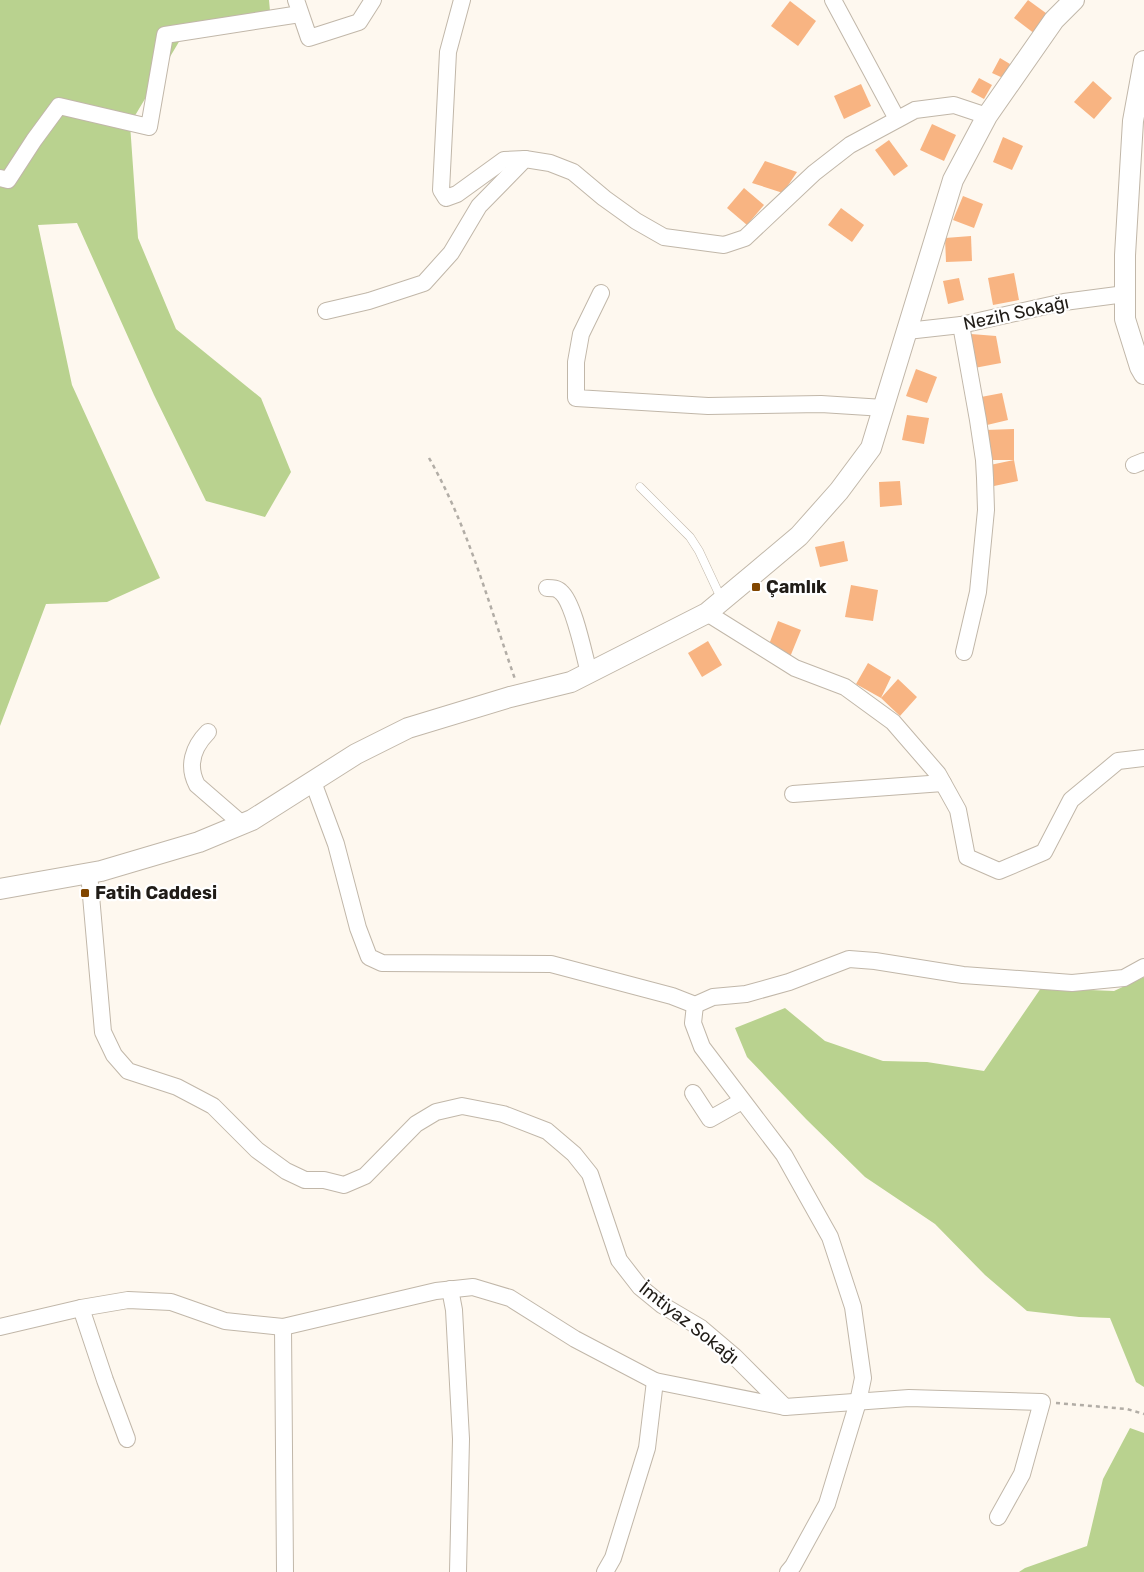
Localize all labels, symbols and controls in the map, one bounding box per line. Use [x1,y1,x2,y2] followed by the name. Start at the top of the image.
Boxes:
[961,291,1071,335] street label: Nezih Sokağı
[766,576,827,598] place label: Çamlık
[750,581,762,593] marker: Çamlık
[95,882,217,904] place label: Fatih Caddesi
[79,887,91,899] marker: Fatih Caddesi
[635,1277,743,1369] street label: İmtiyaz Sokağı

